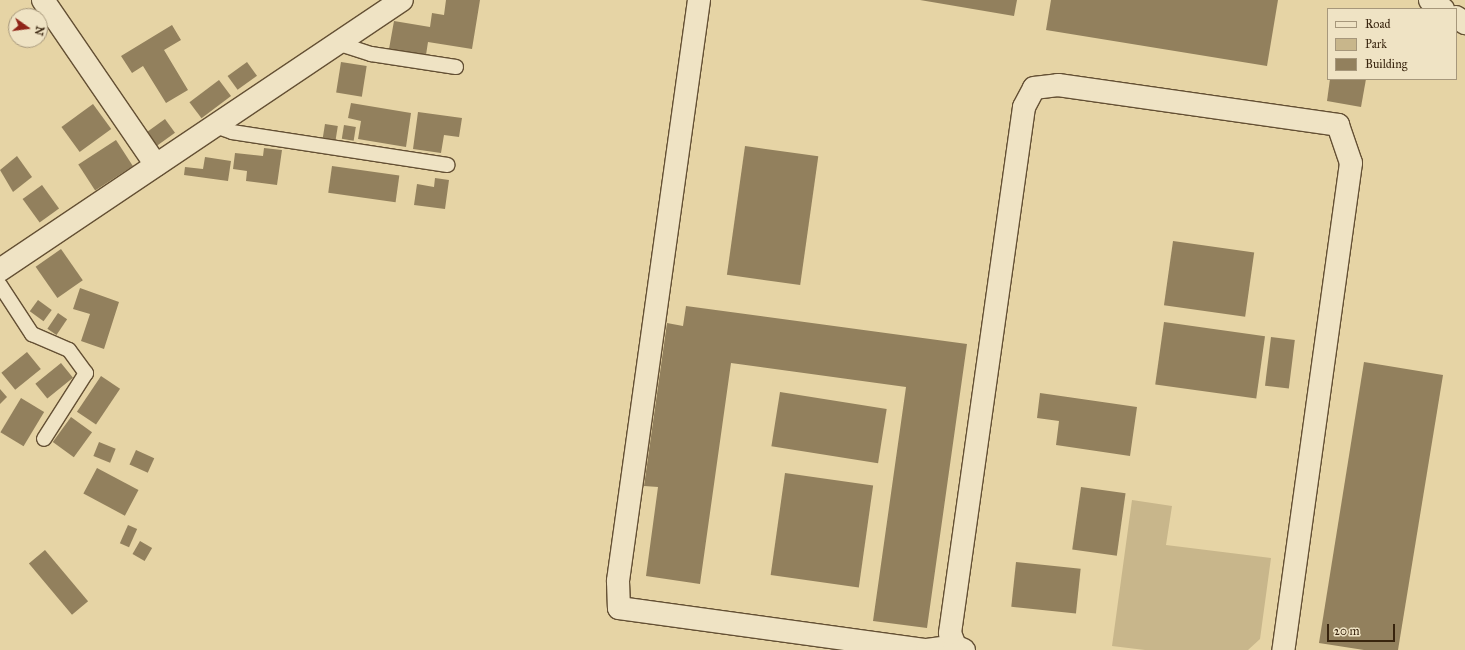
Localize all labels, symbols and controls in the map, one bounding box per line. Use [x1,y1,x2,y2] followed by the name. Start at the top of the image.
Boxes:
[8,8,48,48] north arrow
[1327,8,1457,80] legend
[1365,17,1391,31] text: Road
[32,25,47,37] text: N
[1365,37,1387,51] text: Park
[1365,57,1407,71] text: Building
[1329,616,1397,642] scale bar
[1334,624,1360,638] text: 20 m

